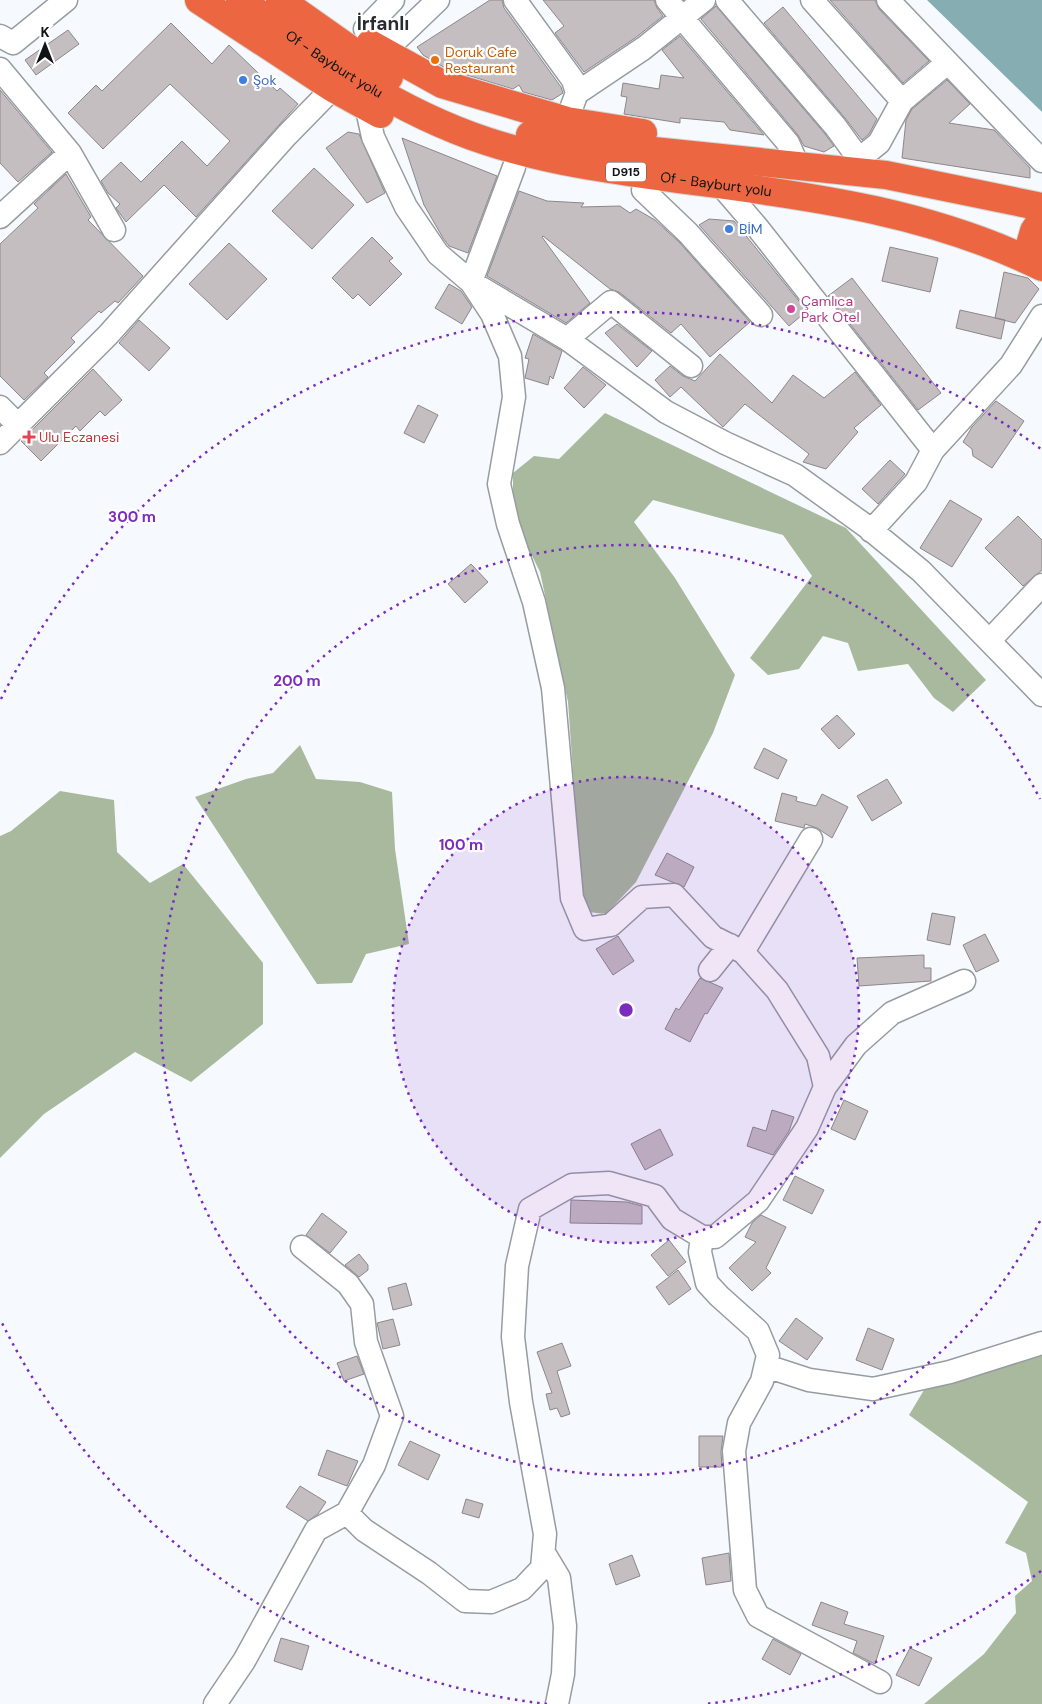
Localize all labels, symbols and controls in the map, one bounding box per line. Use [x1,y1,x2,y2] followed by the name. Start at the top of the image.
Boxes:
[357,11,409,36] district label: İrfanlı
[20,20,70,70] north arrow
[40,23,50,41] text: K
[282,26,386,102] street label: Of - Bayburt yolu
[445,43,517,77] place label: Doruk Cafe Restaurant
[429,54,441,66] marker: Doruk Cafe Restaurant
[253,71,276,89] place label: Şok
[237,74,249,86] marker: Şok
[606,162,646,182] road number: D915
[659,168,773,200] street label: Of - Bayburt yolu
[739,220,763,238] place label: BİM
[723,223,735,235] marker: BİM
[801,292,860,326] place label: Çamlıca Park Otel
[785,303,797,315] marker: Çamlıca Park Otel
[39,428,119,446] place label: Ulu Eczanesi
[23,431,35,443] marker: Ulu Eczanesi
[108,507,156,527] text: 300 m
[273,671,321,691] text: 200 m
[439,835,483,855] text: 100 m
[617,1001,635,1019] centre of rings

